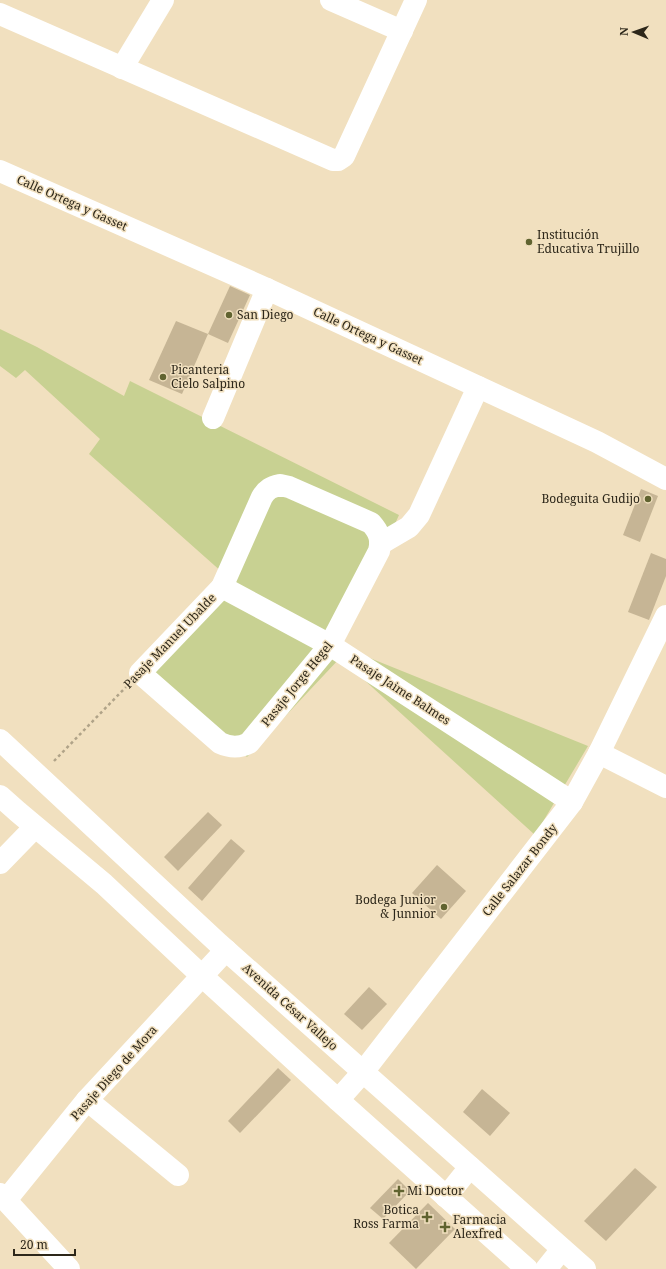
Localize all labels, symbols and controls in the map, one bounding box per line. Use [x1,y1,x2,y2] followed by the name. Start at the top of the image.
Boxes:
[614,12,654,52] north arrow
[616,27,631,36] text: N
[14,171,130,235] street label: Calle Ortega y Gasset
[537,226,640,257] place label: Institución Educativa Trujillo
[524,237,534,247] marker: Institución Educativa Trujillo
[311,303,426,368] street label: Calle Ortega y Gasset
[237,306,294,323] place label: San Diego
[224,310,234,320] marker: San Diego
[171,361,245,392] place label: Picanteria Cielo Salpino
[158,372,168,382] marker: Picanteria Cielo Salpino
[542,490,640,507] place label: Bodeguita Gudijo
[643,494,653,504] marker: Bodeguita Gudijo
[120,589,220,692] street label: Pasaje Manuel Ubalde
[257,637,336,730] street label: Pasaje Jorge Hegel
[347,651,454,728] street label: Pasaje Jaime Balmes
[478,820,561,920] street label: Calle Salazar Bondy
[355,891,436,922] place label: Bodega Junior & Junnior
[439,902,449,912] marker: Bodega Junior & Junnior
[239,959,342,1054] street label: Avenida César Vallejo
[66,1021,161,1124] street label: Pasaje Diego de Mora
[407,1182,464,1199] place label: Mi Doctor
[394,1186,404,1196] marker: Mi Doctor
[353,1201,419,1232] place label: Botica Ross Farma
[453,1211,507,1242] place label: Farmacia Alexfred
[422,1212,432,1222] marker: Botica Ross Farma
[440,1222,450,1232] marker: Farmacia Alexfred
[14,1231,75,1257] scale bar
[20,1236,48,1253] text: 20 m

